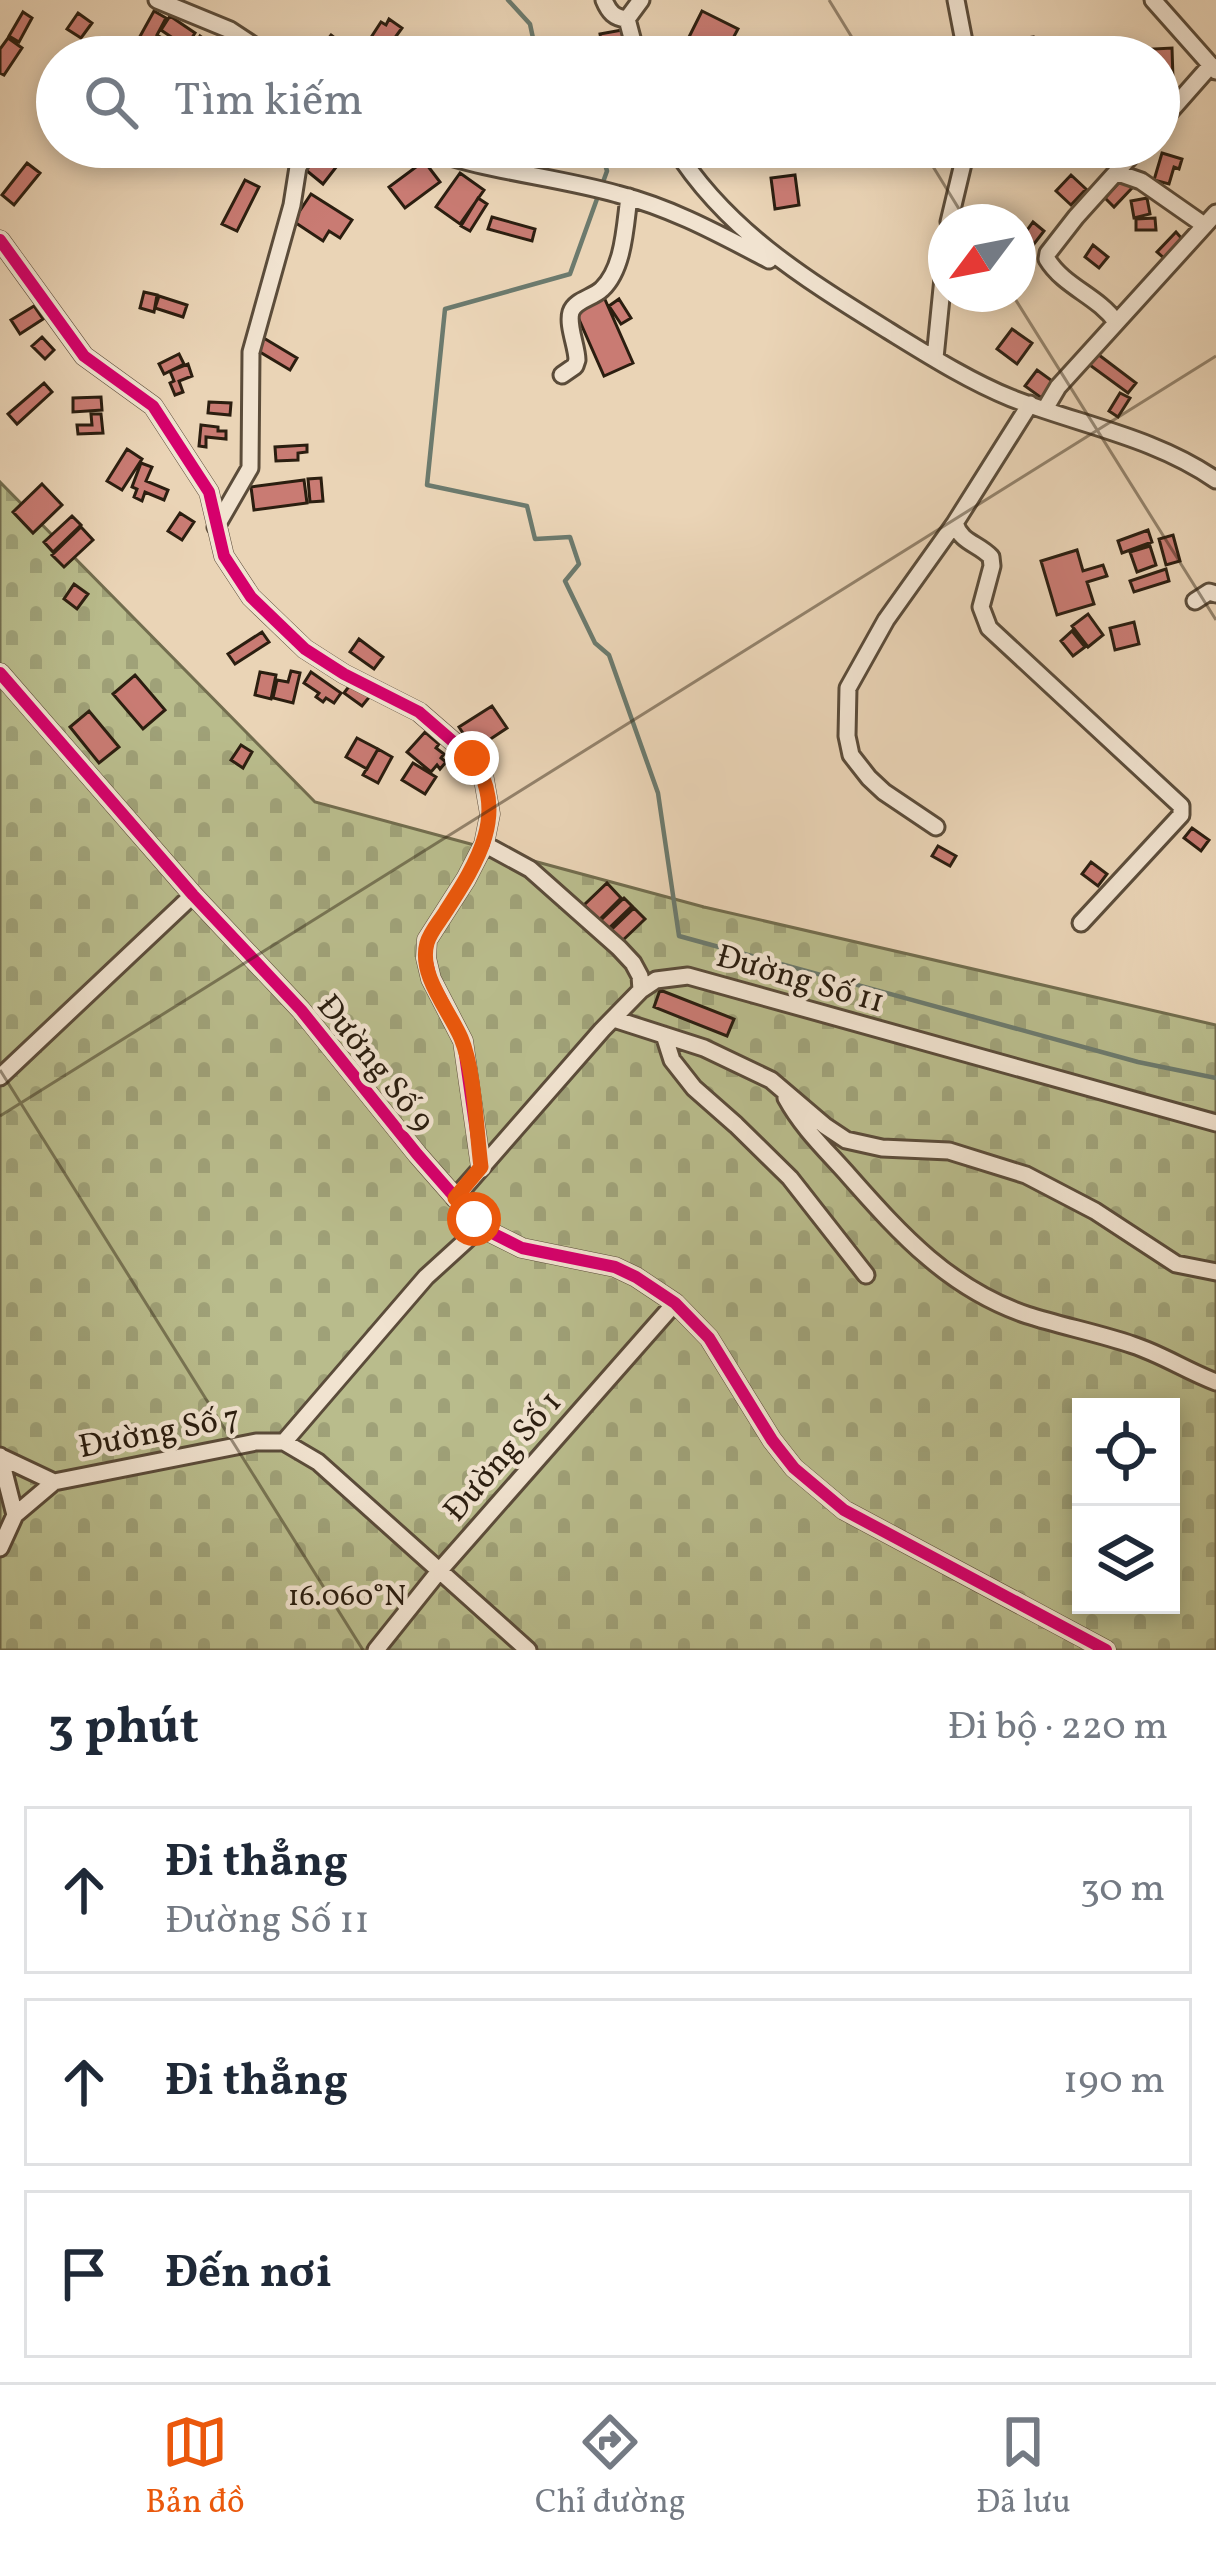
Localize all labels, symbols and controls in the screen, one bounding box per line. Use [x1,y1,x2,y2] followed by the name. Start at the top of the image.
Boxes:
[36,36,1180,168] search box
[78,69,144,135] icon: search
[174,71,363,134] text: Tìm kiếm
[928,204,1036,312] north arrow
[445,731,499,785] route end
[710,935,889,1027] street label: Đường Số 11
[304,986,444,1143] street label: Đường Số 9
[447,1192,501,1246] route start
[434,1382,574,1533] street label: Đường Số 1
[75,1396,244,1472] street label: Đường Số 7
[1072,1398,1180,1614] map controls
[1072,1398,1180,1506] button: locate
[1072,1506,1180,1614] button: layers
[288,1576,406,1618] text: 16.060°N
[48,1693,199,1764] text: 3 phút
[947,1701,1168,1755] text: Đi bộ · 220 m
[165,1832,348,1895] text: Đi thẳng
[51,1857,117,1923] icon: ahead
[1080,1863,1165,1917] text: 30 m
[165,1895,370,1949] text: Đường Số 11
[51,2049,117,2115] icon: ahead
[165,2051,348,2114] text: Đi thẳng
[1063,2055,1165,2109] text: 190 m
[51,2241,117,2307] icon: arrive
[165,2243,332,2306] text: Đến nơi
[145,2409,245,2527] tab: Bản đồ
[535,2409,686,2527] tab: Chỉ đường
[976,2409,1071,2527] tab: Đã lưu

